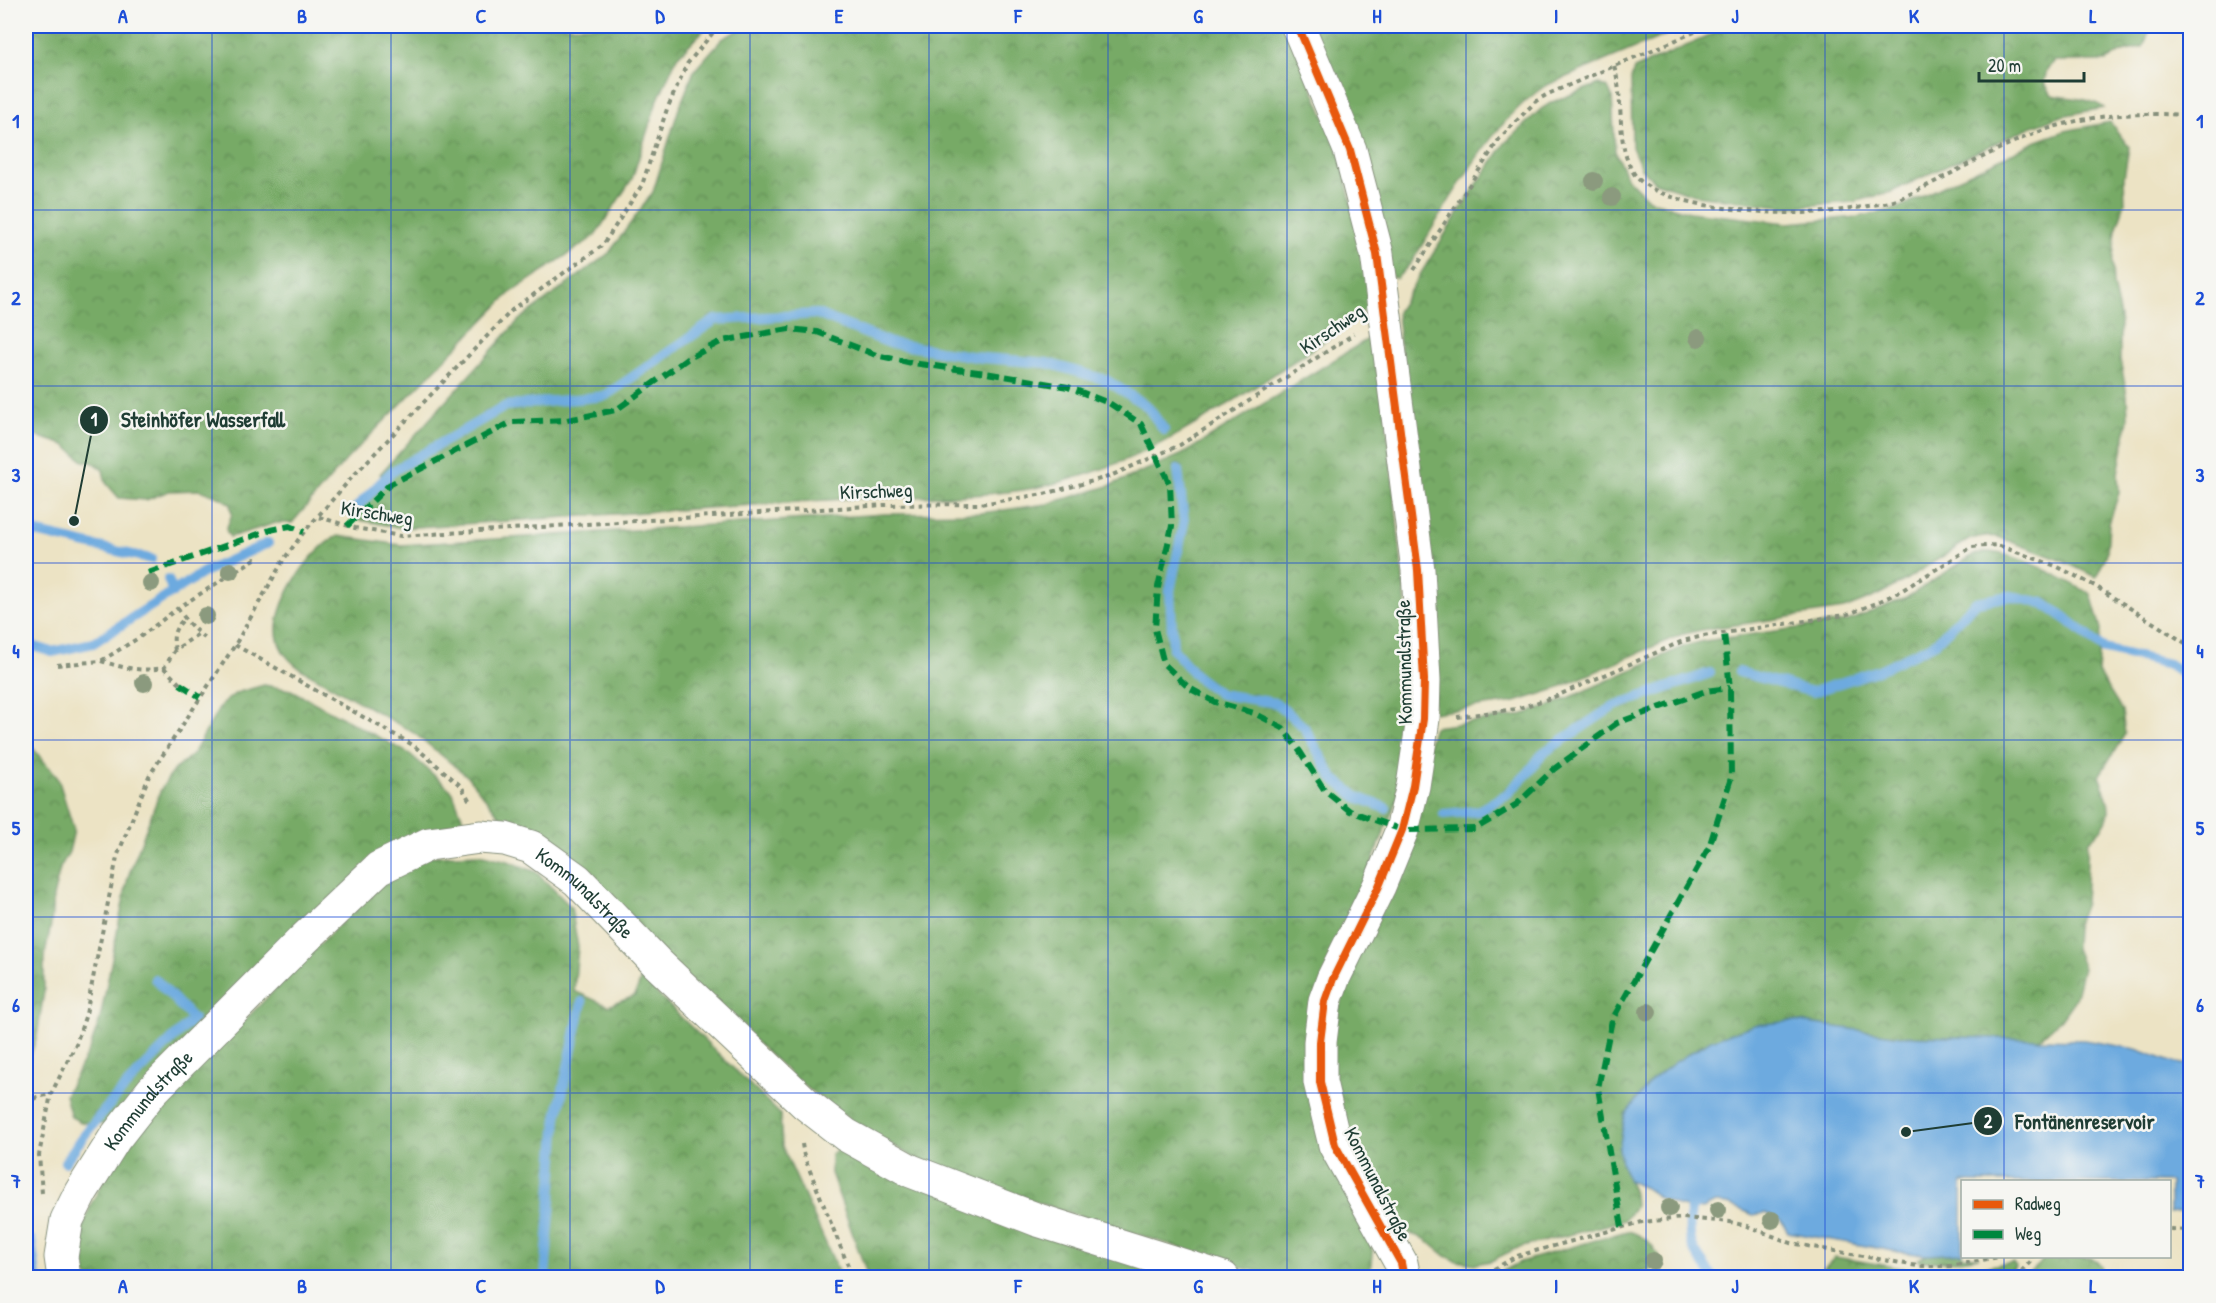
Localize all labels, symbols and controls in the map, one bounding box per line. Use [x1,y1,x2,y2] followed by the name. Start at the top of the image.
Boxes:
[118,2,128,29] text: A
[297,2,307,29] text: B
[476,2,487,29] text: C
[655,2,665,29] text: D
[835,2,844,29] text: E
[1013,2,1023,29] text: F
[1193,2,1203,29] text: G
[1372,2,1382,29] text: H
[1554,2,1558,29] text: I
[1731,2,1739,29] text: J
[1909,2,1920,29] text: K
[2089,2,2097,29] text: L
[1979,45,2084,83] scale bar
[1988,53,2021,78] text: 20 m
[12,107,20,134] text: 1
[2196,107,2204,134] text: 1
[11,284,21,311] text: 2
[2195,284,2205,311] text: 2
[1294,297,1369,360] street label: Kirschweg
[79,400,297,439] callout: Steinhöfer Wasserfall
[121,405,286,434] text: Steinhöfer Wasserfall
[91,407,98,432] text: 1
[12,461,21,488] text: 3
[2196,461,2205,488] text: 3
[839,476,913,505] street label: Kirschweg
[339,493,415,532] street label: Kirschweg
[1389,599,1418,725] street label: Kommunalstraße
[12,637,20,664] text: 4
[2196,637,2204,664] text: 4
[12,814,21,841] text: 5
[2196,814,2205,841] text: 5
[530,841,640,944] street label: Kommunalstraße
[12,991,20,1018] text: 6
[2196,991,2204,1018] text: 6
[97,1044,198,1155] street label: Kommunalstraße
[1973,1102,2167,1141] callout: Fontänenreservoir
[2014,1107,2156,1136] text: Fontänenreservoir
[1984,1109,1993,1134] text: 2
[1338,1122,1419,1245] street label: Kommunalstraße
[10,1167,21,1194] text: 7
[2194,1167,2205,1194] text: 7
[1961,1180,2171,1258] legend
[2015,1191,2061,1216] text: Radweg
[2015,1221,2041,1246] text: Weg
[118,1272,128,1299] text: A
[297,1272,307,1299] text: B
[476,1272,487,1299] text: C
[655,1272,665,1299] text: D
[835,1272,844,1299] text: E
[1013,1272,1023,1299] text: F
[1193,1272,1203,1299] text: G
[1372,1272,1382,1299] text: H
[1554,1272,1558,1299] text: I
[1731,1272,1739,1299] text: J
[1909,1272,1920,1299] text: K
[2089,1272,2097,1299] text: L

